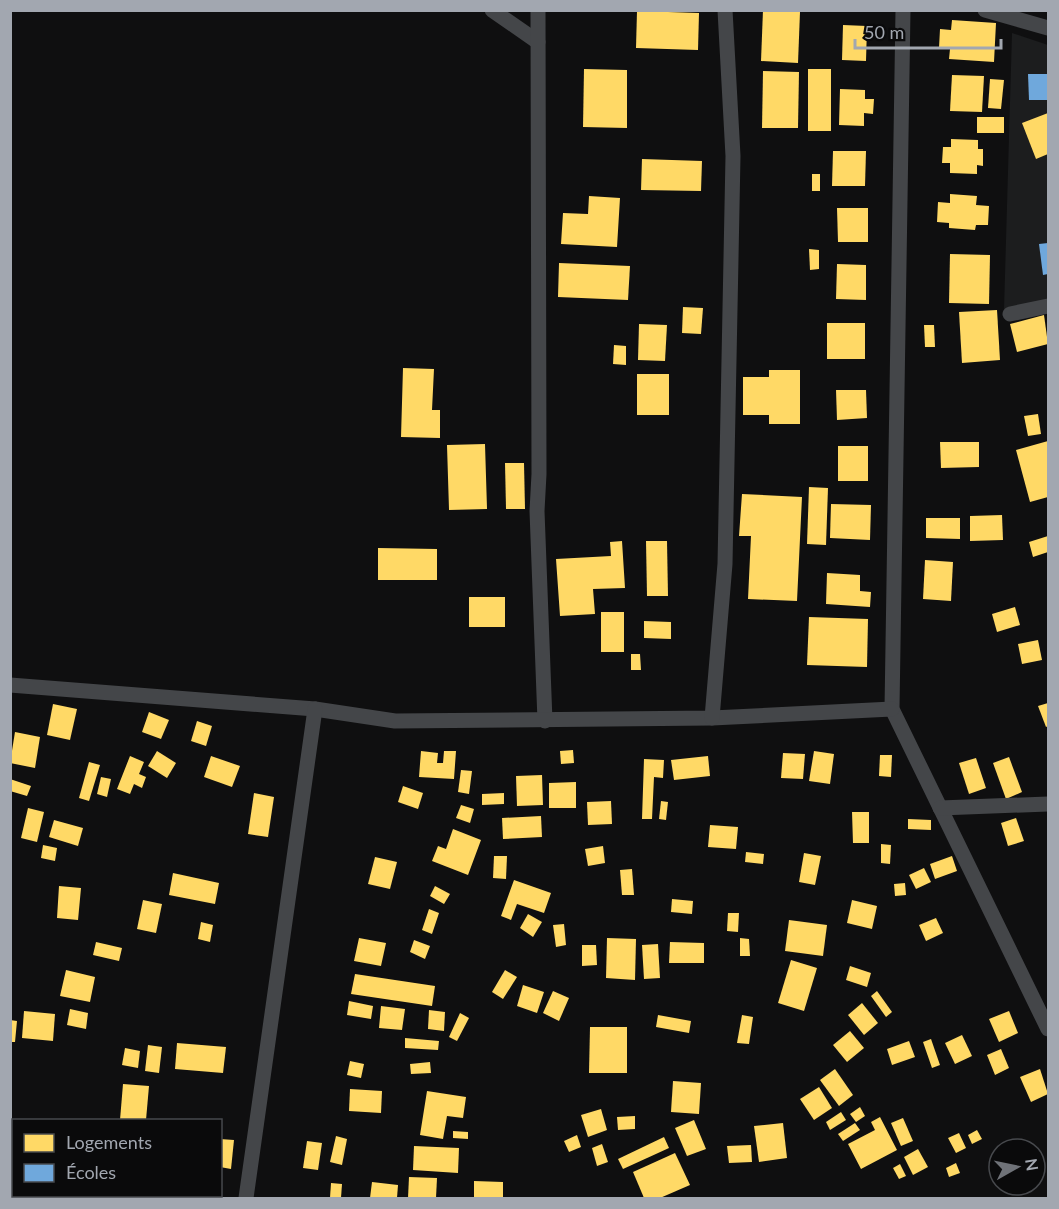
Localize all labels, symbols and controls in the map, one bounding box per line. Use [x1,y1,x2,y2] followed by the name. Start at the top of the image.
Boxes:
[855,12,1000,50] scale bar
[864,21,904,43] text: 50 m
[12,1119,222,1197] legend
[66,1131,152,1153] text: Logements
[987,1137,1047,1197] north arrow
[1022,1157,1043,1172] text: N
[66,1161,116,1183] text: Écoles

